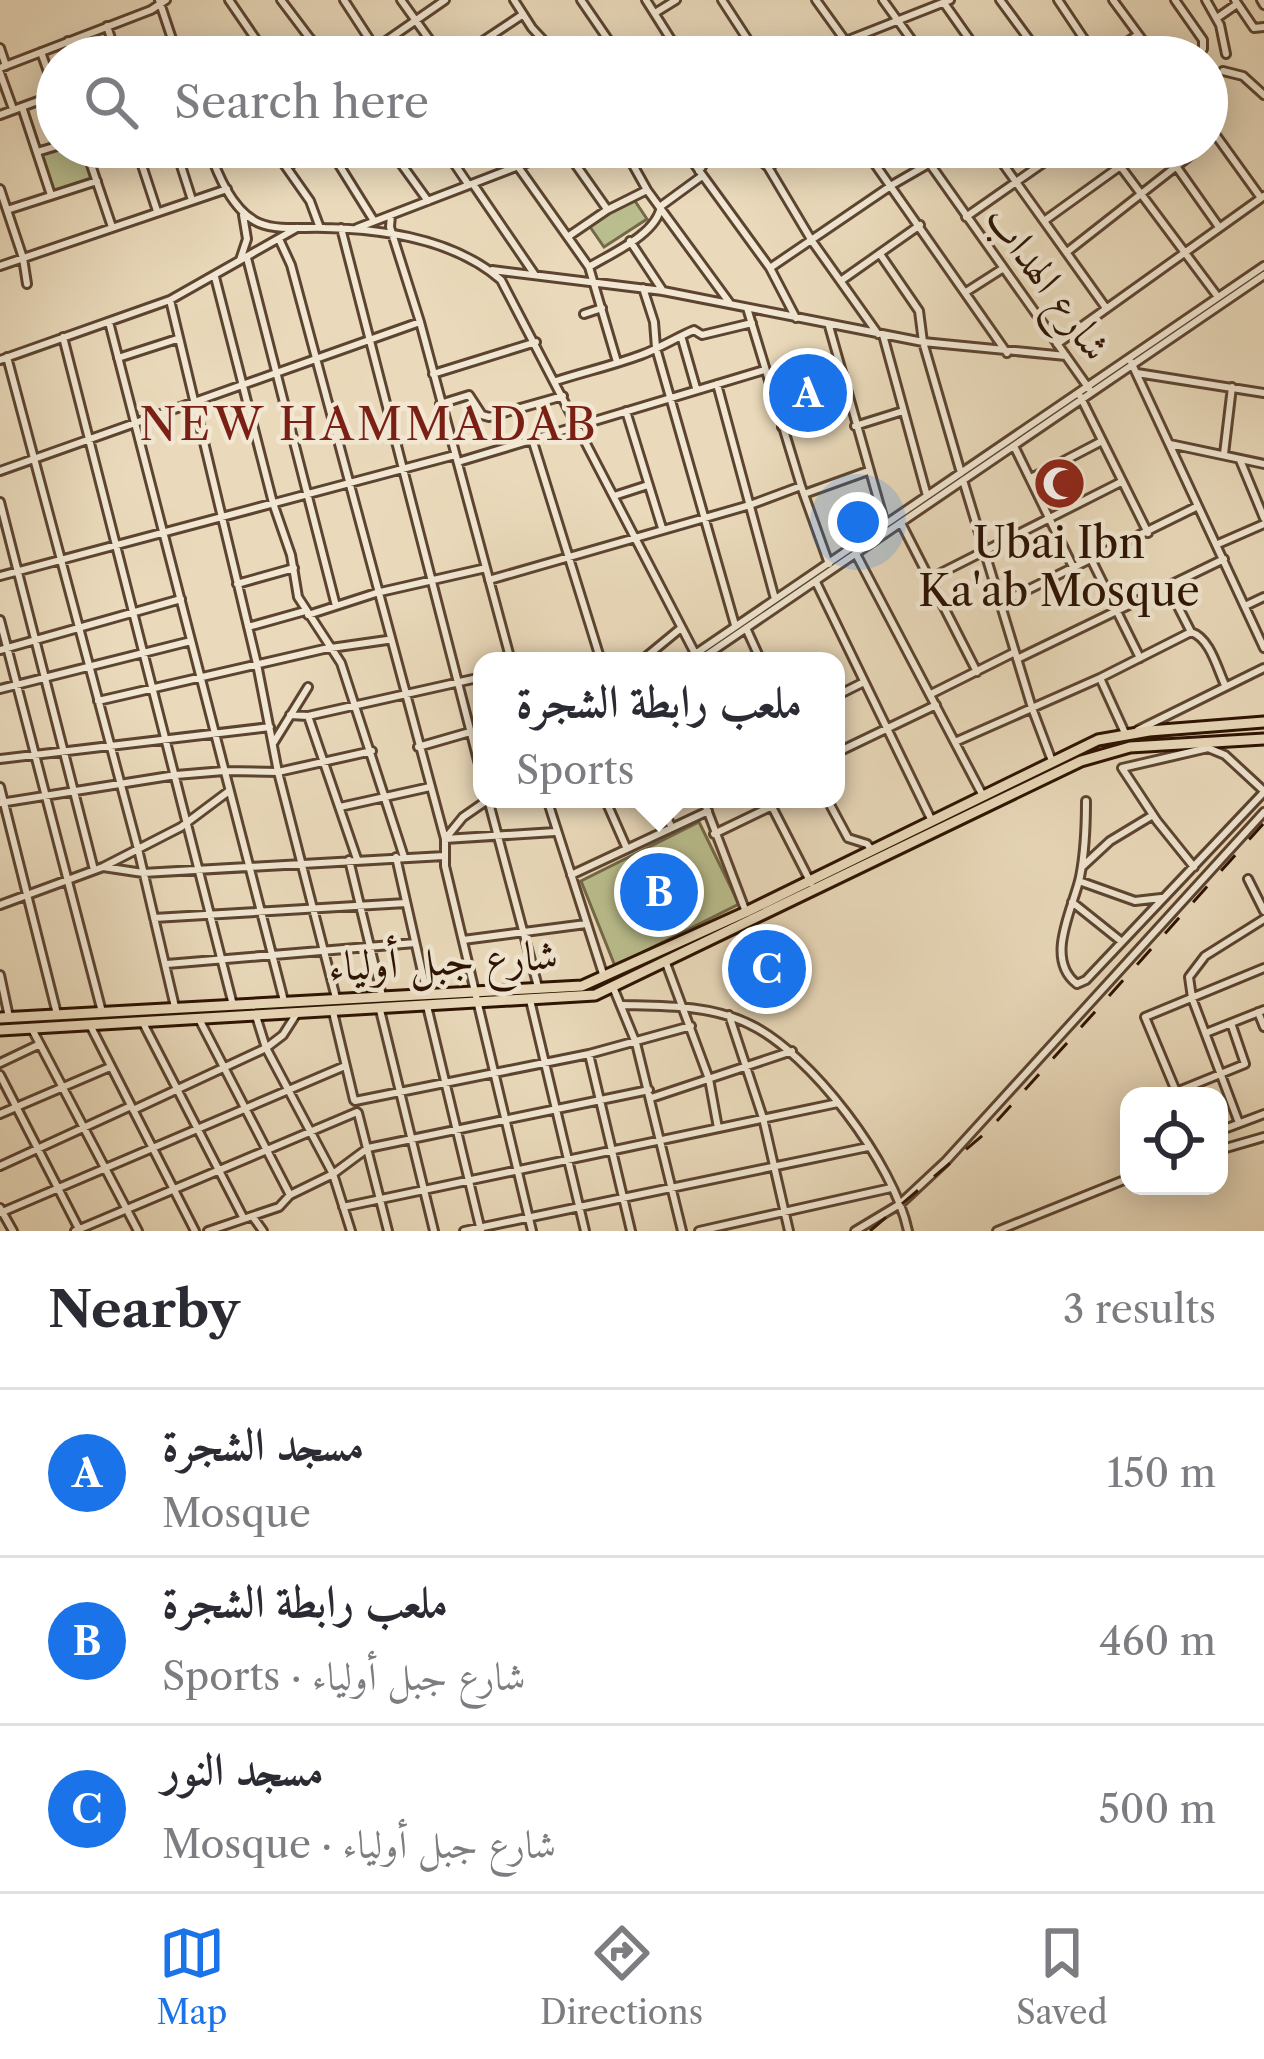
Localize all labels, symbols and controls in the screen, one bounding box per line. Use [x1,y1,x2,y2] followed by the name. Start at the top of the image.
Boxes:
[36,36,1228,168] search box
[78,69,144,135] icon: search
[174,74,429,130] text: Search here
[967,194,1123,376] street label: شارع الهداب
[769,348,847,438] pin: A
[139,396,599,452] district label: NEW HAMMADAB
[1031,456,1087,512] mosque icon: Ubai Ibn Ka'ab Mosque
[828,492,888,552] your location
[918,517,1200,617] place label: Ubai Ibn Ka'ab Mosque
[473,652,845,808] popup
[516,673,802,729] text: ملعب رابطة الشجرة
[516,746,634,794] text: Sports
[620,847,698,937] pin: B
[728,924,806,1014] pin: C
[327,926,560,1002] street label: شارع جبل أولياء
[1120,1087,1228,1195] map controls
[1120,1087,1228,1195] button: locate
[48,1278,240,1340] text: Nearby
[1063,1285,1216,1333] text: 3 results
[162,1416,364,1472] text: مسجد الشجرة
[72,1449,102,1497] text: A
[1107,1449,1216,1497] text: 150 m
[162,1489,311,1537] text: Mosque
[162,1573,448,1629] text: ملعب رابطة الشجرة
[73,1617,102,1665] text: B
[1099,1617,1216,1665] text: 460 m
[162,1652,526,1700] text: Sports · شارع جبل أولياء
[162,1741,324,1797] text: مسجد النور
[71,1785,103,1833] text: C
[1099,1785,1216,1833] text: 500 m
[162,1820,556,1868] text: Mosque · شارع جبل أولياء
[156,1920,227,2033] tab: Map
[540,1920,703,2033] tab: Directions
[1016,1920,1108,2033] tab: Saved

